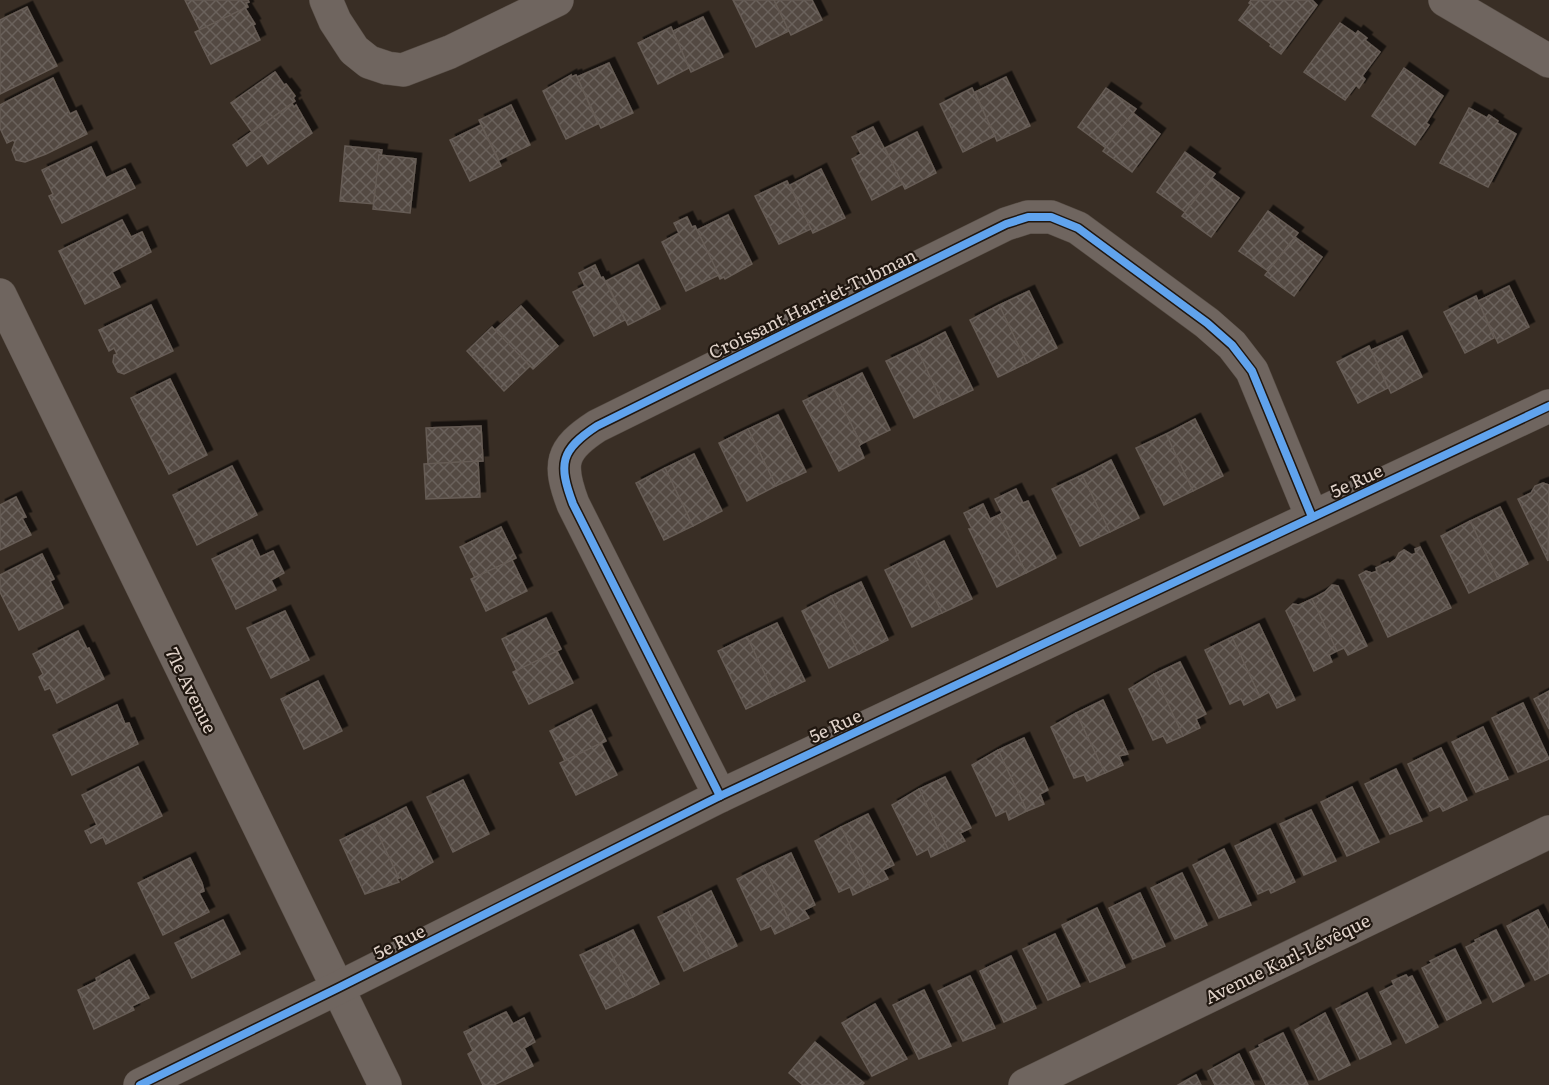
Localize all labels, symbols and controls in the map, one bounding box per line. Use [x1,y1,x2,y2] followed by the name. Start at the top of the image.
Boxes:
[704,241,921,365] street label: Croissant Harriet-Tubman
[1325,456,1387,504] street label: 5e Rue
[160,642,224,738] street label: 71e Avenue
[804,701,866,749] street label: 5e Rue
[1199,906,1375,1010] street label: Avenue Karl-Lévêque
[368,916,430,966] street label: 5e Rue

